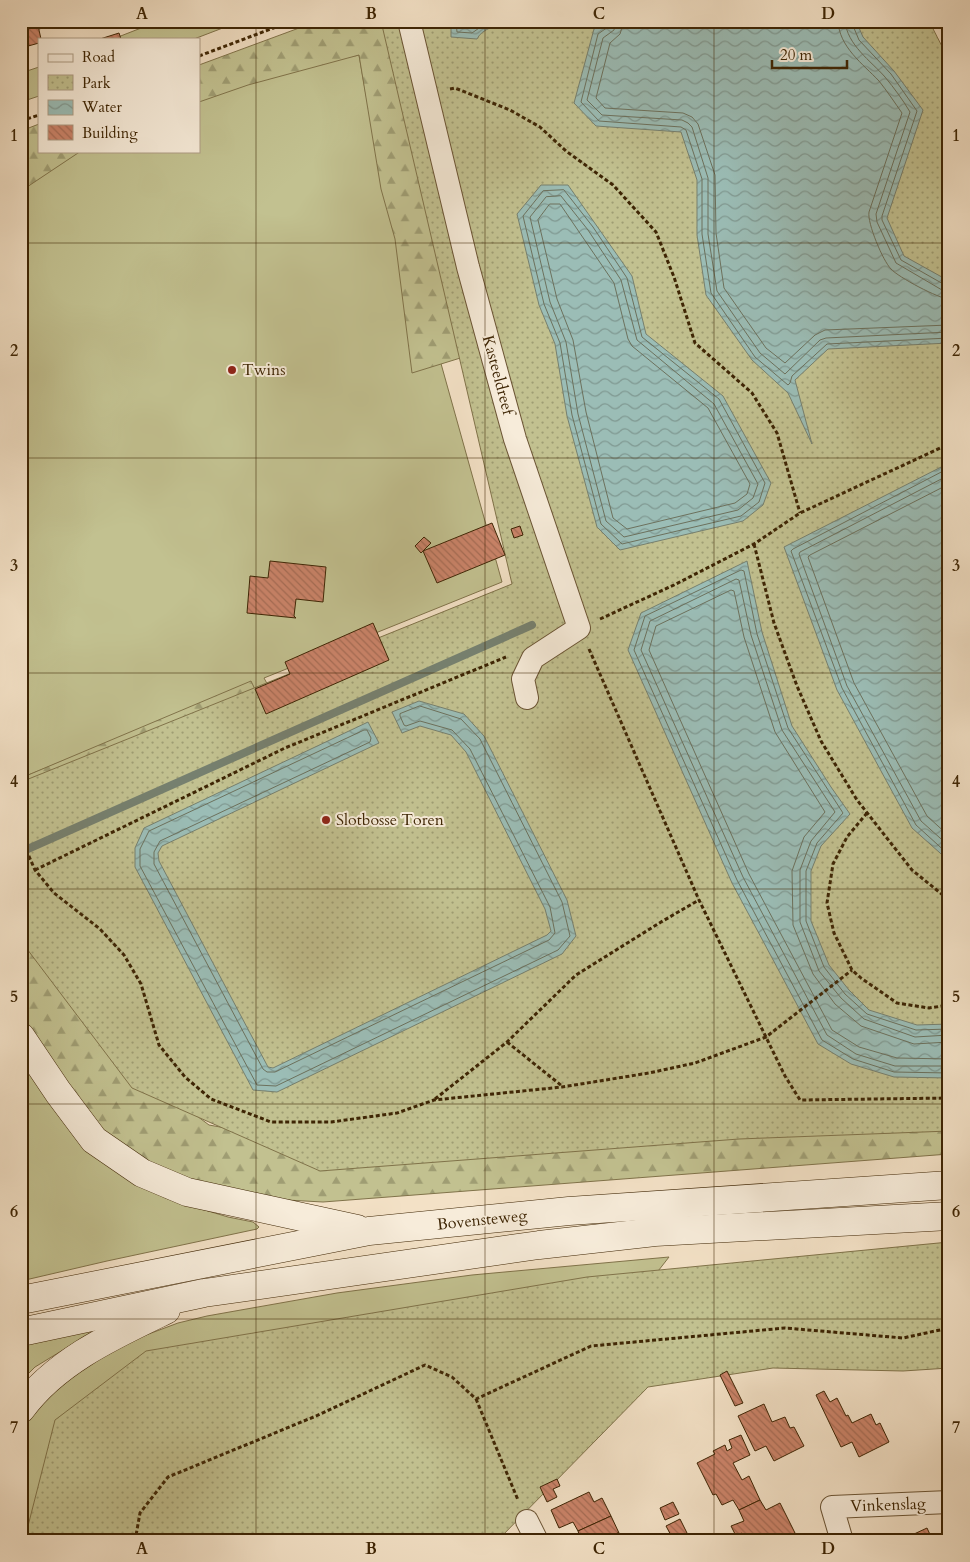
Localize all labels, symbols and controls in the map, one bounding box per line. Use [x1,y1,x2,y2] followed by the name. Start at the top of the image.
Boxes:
[136,3,148,25] text: A
[365,3,377,25] text: B
[593,3,605,25] text: C
[821,3,835,25] text: D
[38,38,200,152] legend
[772,38,848,70] scale bar
[780,45,812,65] text: 20 m
[82,47,115,67] text: Road
[82,73,111,93] text: Park
[81,97,123,117] text: Water
[82,123,138,143] text: Building
[10,125,18,147] text: 1
[952,125,960,147] text: 1
[477,333,520,420] street label: Kasteeldreef
[10,340,18,362] text: 2
[952,340,960,362] text: 2
[242,359,286,381] place label: Twins
[226,364,238,376] marker: Twins
[10,555,18,577] text: 3
[952,555,960,577] text: 3
[10,771,18,793] text: 4
[952,771,960,793] text: 4
[336,809,444,831] place label: Slotbosse Toren
[320,814,332,826] marker: Slotbosse Toren
[10,986,18,1008] text: 5
[952,986,960,1008] text: 5
[10,1201,18,1223] text: 6
[952,1201,960,1223] text: 6
[436,1204,528,1236] street label: Bovensteweg
[10,1417,18,1439] text: 7
[952,1417,960,1439] text: 7
[850,1493,926,1517] street label: Vinkenslag
[136,1538,148,1560] text: A
[365,1538,377,1560] text: B
[593,1538,605,1560] text: C
[821,1538,835,1560] text: D

